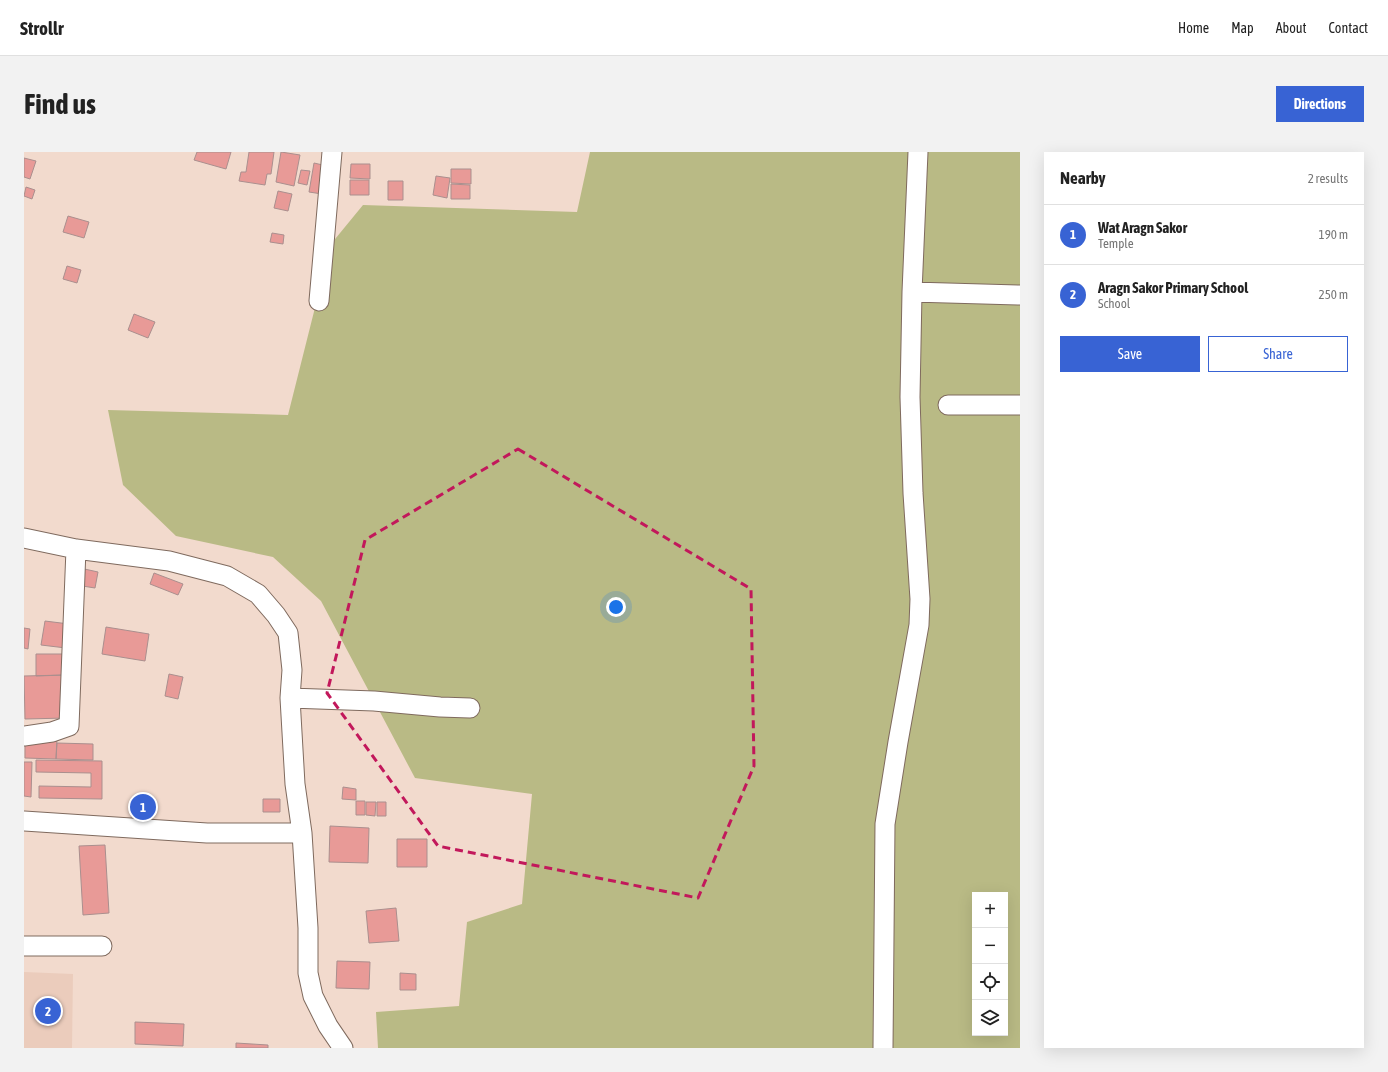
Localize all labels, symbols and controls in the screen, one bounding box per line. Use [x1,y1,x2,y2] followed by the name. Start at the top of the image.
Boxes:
[20,17,64,39] text: Strollr
[1178,20,1209,36] text: Home
[1231,20,1254,36] text: Map
[1276,20,1307,36] text: About
[1329,20,1368,36] text: Contact
[1276,86,1364,122] button: Directions
[24,88,96,120] text: Find us
[1060,168,1106,188] text: Nearby
[1308,171,1348,186] text: 2 results
[1098,219,1187,236] text: Wat Aragn Sakor
[1070,227,1076,242] text: 1
[1319,227,1348,242] text: 190 m
[1098,236,1134,251] text: Temple
[1098,279,1248,296] text: Aragn Sakor Primary School
[1070,287,1076,302] text: 2
[1319,287,1348,302] text: 250 m
[1098,296,1130,311] text: School
[1060,336,1200,372] button: Save
[1208,336,1348,372] button: Share
[606,597,626,617] your location
[130,792,156,822] pin: 1
[972,892,1008,1036] map controls
[972,892,1008,928] button: +
[972,928,1008,964] button: −
[972,964,1008,1000] button: locate
[35,996,61,1026] pin: 2
[972,1000,1008,1036] button: layers

